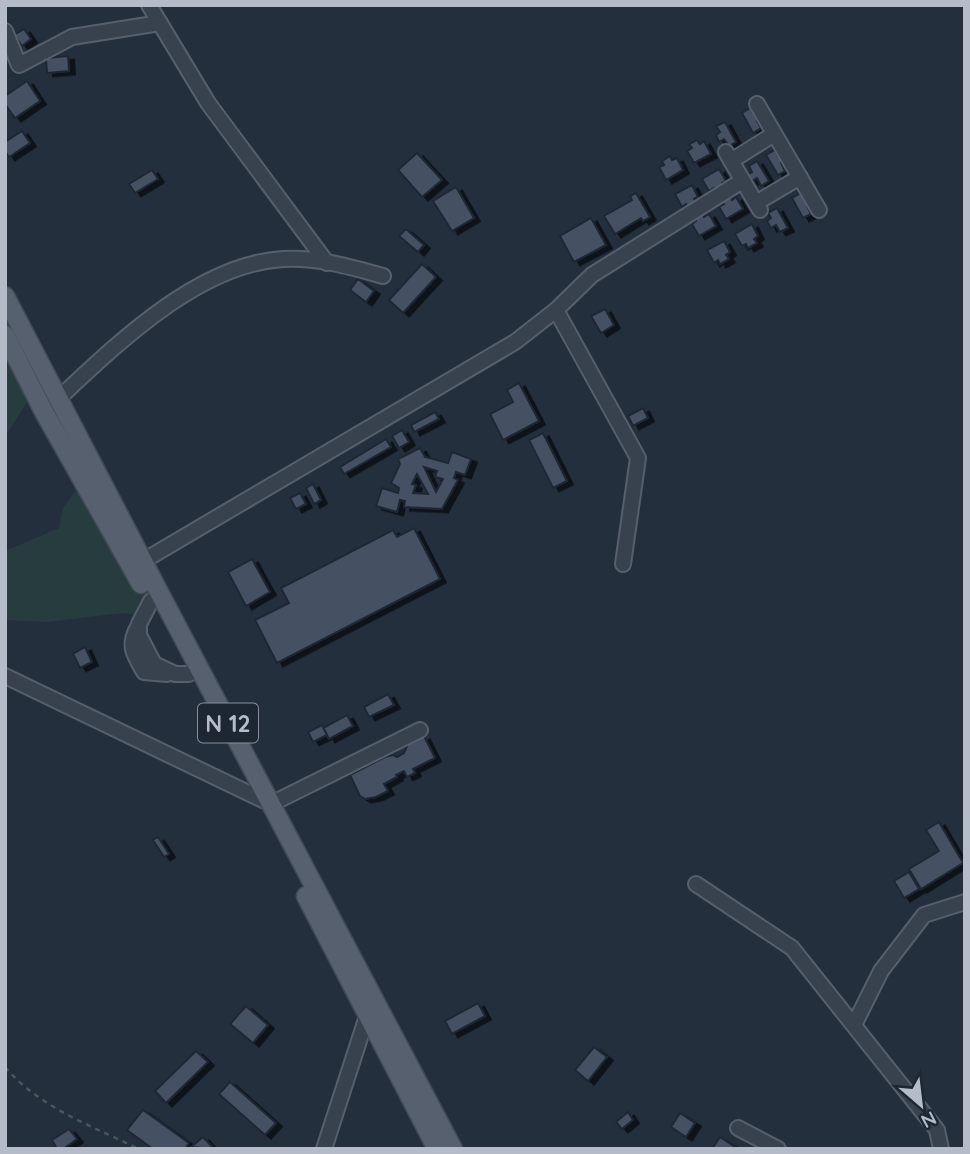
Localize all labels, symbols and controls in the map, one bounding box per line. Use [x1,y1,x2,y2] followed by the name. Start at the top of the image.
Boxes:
[198,704,258,743] road number: N 12
[886,1070,956,1140] north arrow
[917,1106,941,1134] text: N

